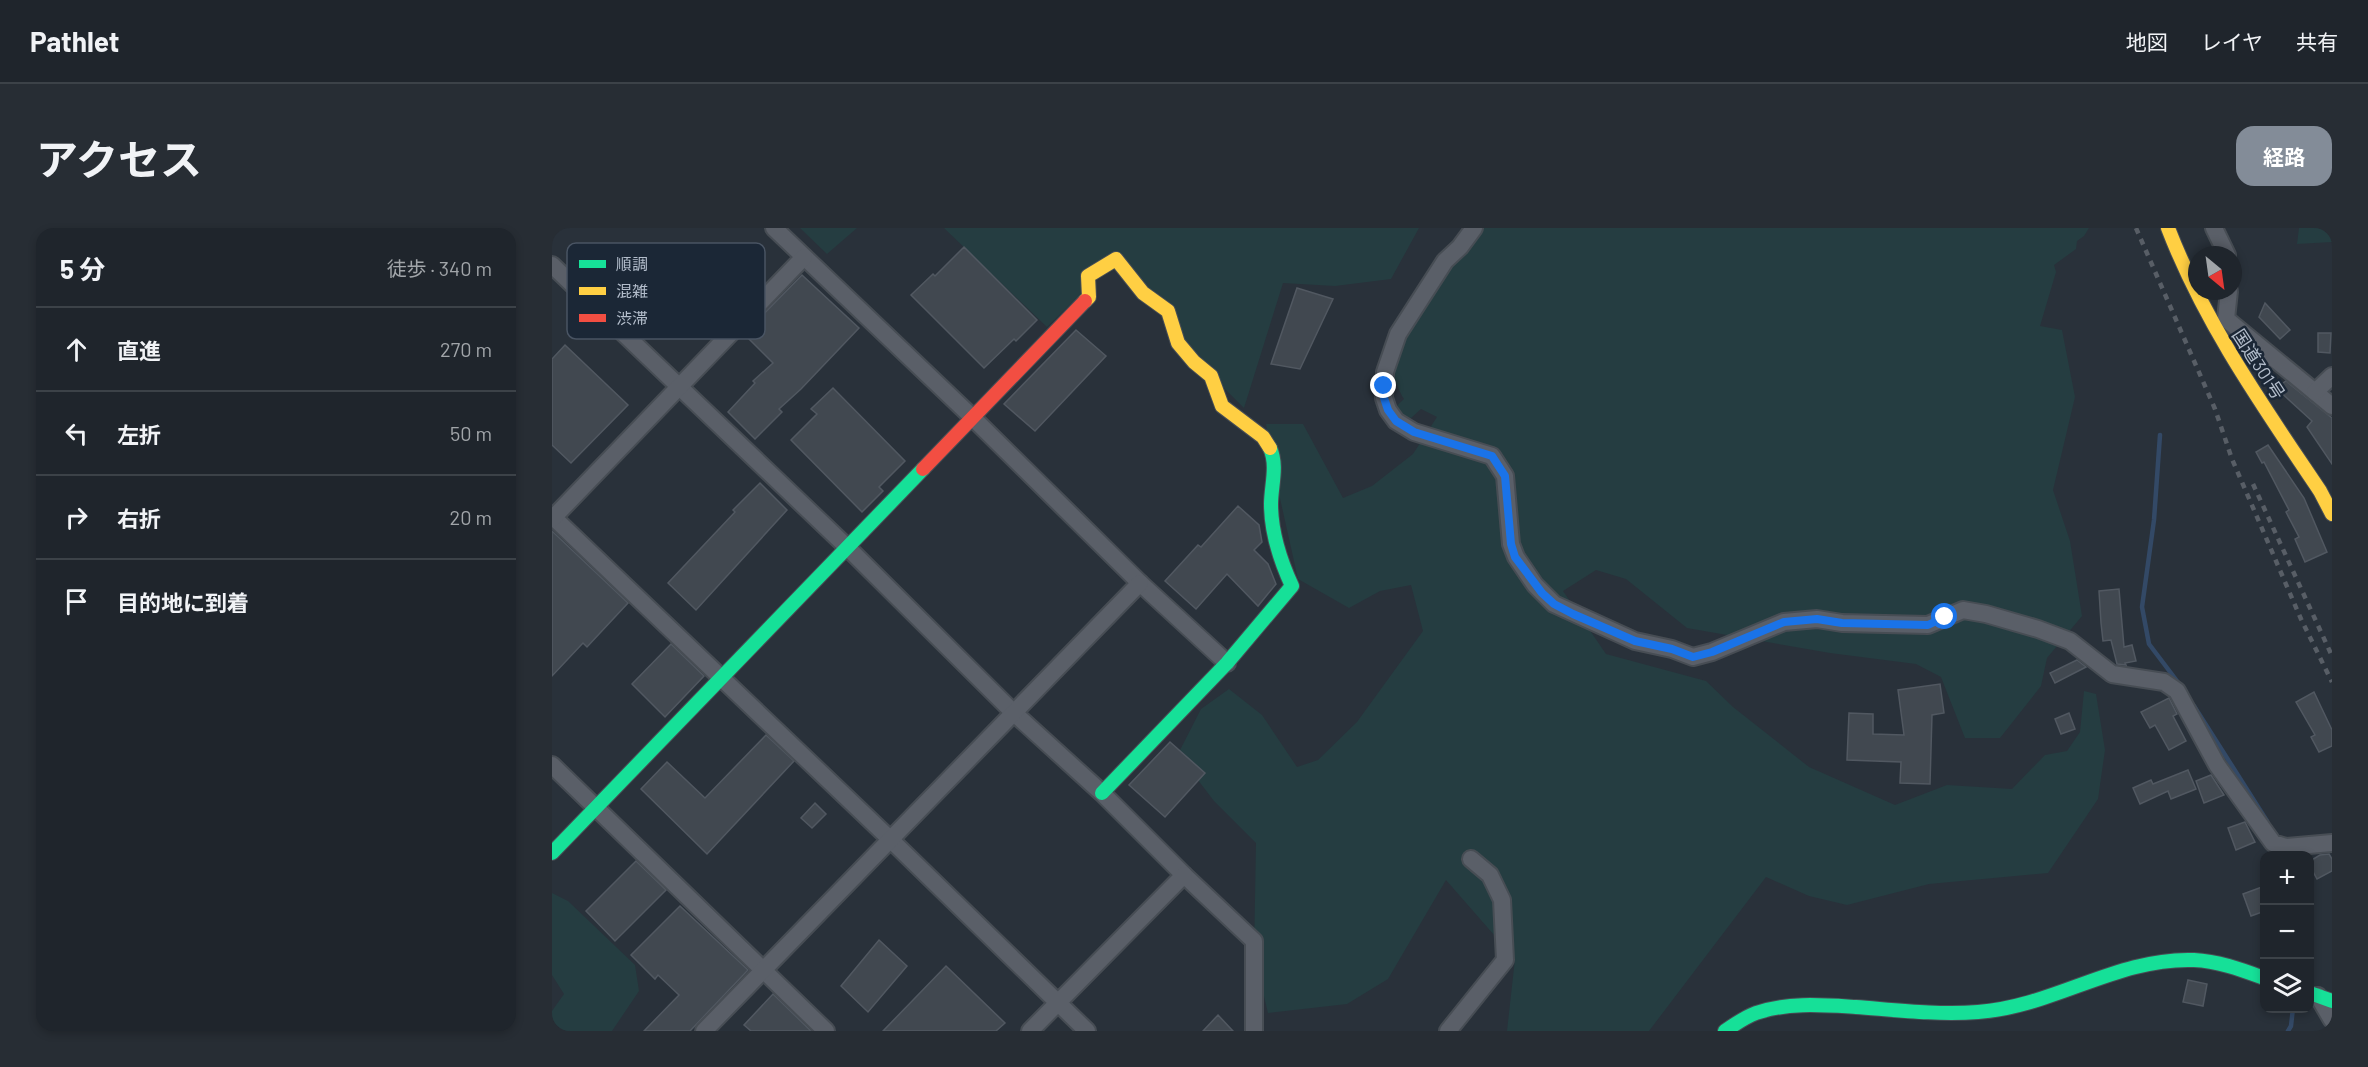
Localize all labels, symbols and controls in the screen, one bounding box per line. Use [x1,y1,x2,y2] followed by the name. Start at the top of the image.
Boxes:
[30,24,119,58] text: Pathlet
[2126,29,2168,54] text: 地図
[2201,29,2263,54] text: レイヤ
[2296,29,2338,54] text: 共有
[2236,126,2332,186] button: 経路
[36,133,202,183] text: アクセス
[567,243,765,339] legend
[2188,246,2242,300] north arrow
[60,253,105,284] text: 5 分
[616,254,648,273] text: 順調
[387,256,492,280] text: 徒歩 · 340 m
[616,281,648,300] text: 混雑
[616,308,648,327] text: 渋滞
[2228,325,2290,403] street label: 国道301号
[60,333,93,366] icon: ahead
[117,337,161,363] text: 直進
[440,337,492,361] text: 270 m
[1370,372,1396,398] route end
[60,417,93,450] icon: left
[117,421,161,447] text: 左折
[450,421,492,445] text: 50 m
[60,501,93,534] icon: right
[117,505,161,531] text: 右折
[449,505,492,529] text: 20 m
[60,585,93,618] icon: arrive
[117,589,249,615] text: 目的地に到着
[1931,603,1957,629] route start
[2260,851,2314,1013] map controls
[2260,851,2314,905] button: +
[2260,905,2314,959] button: −
[2260,959,2314,1013] button: layers

